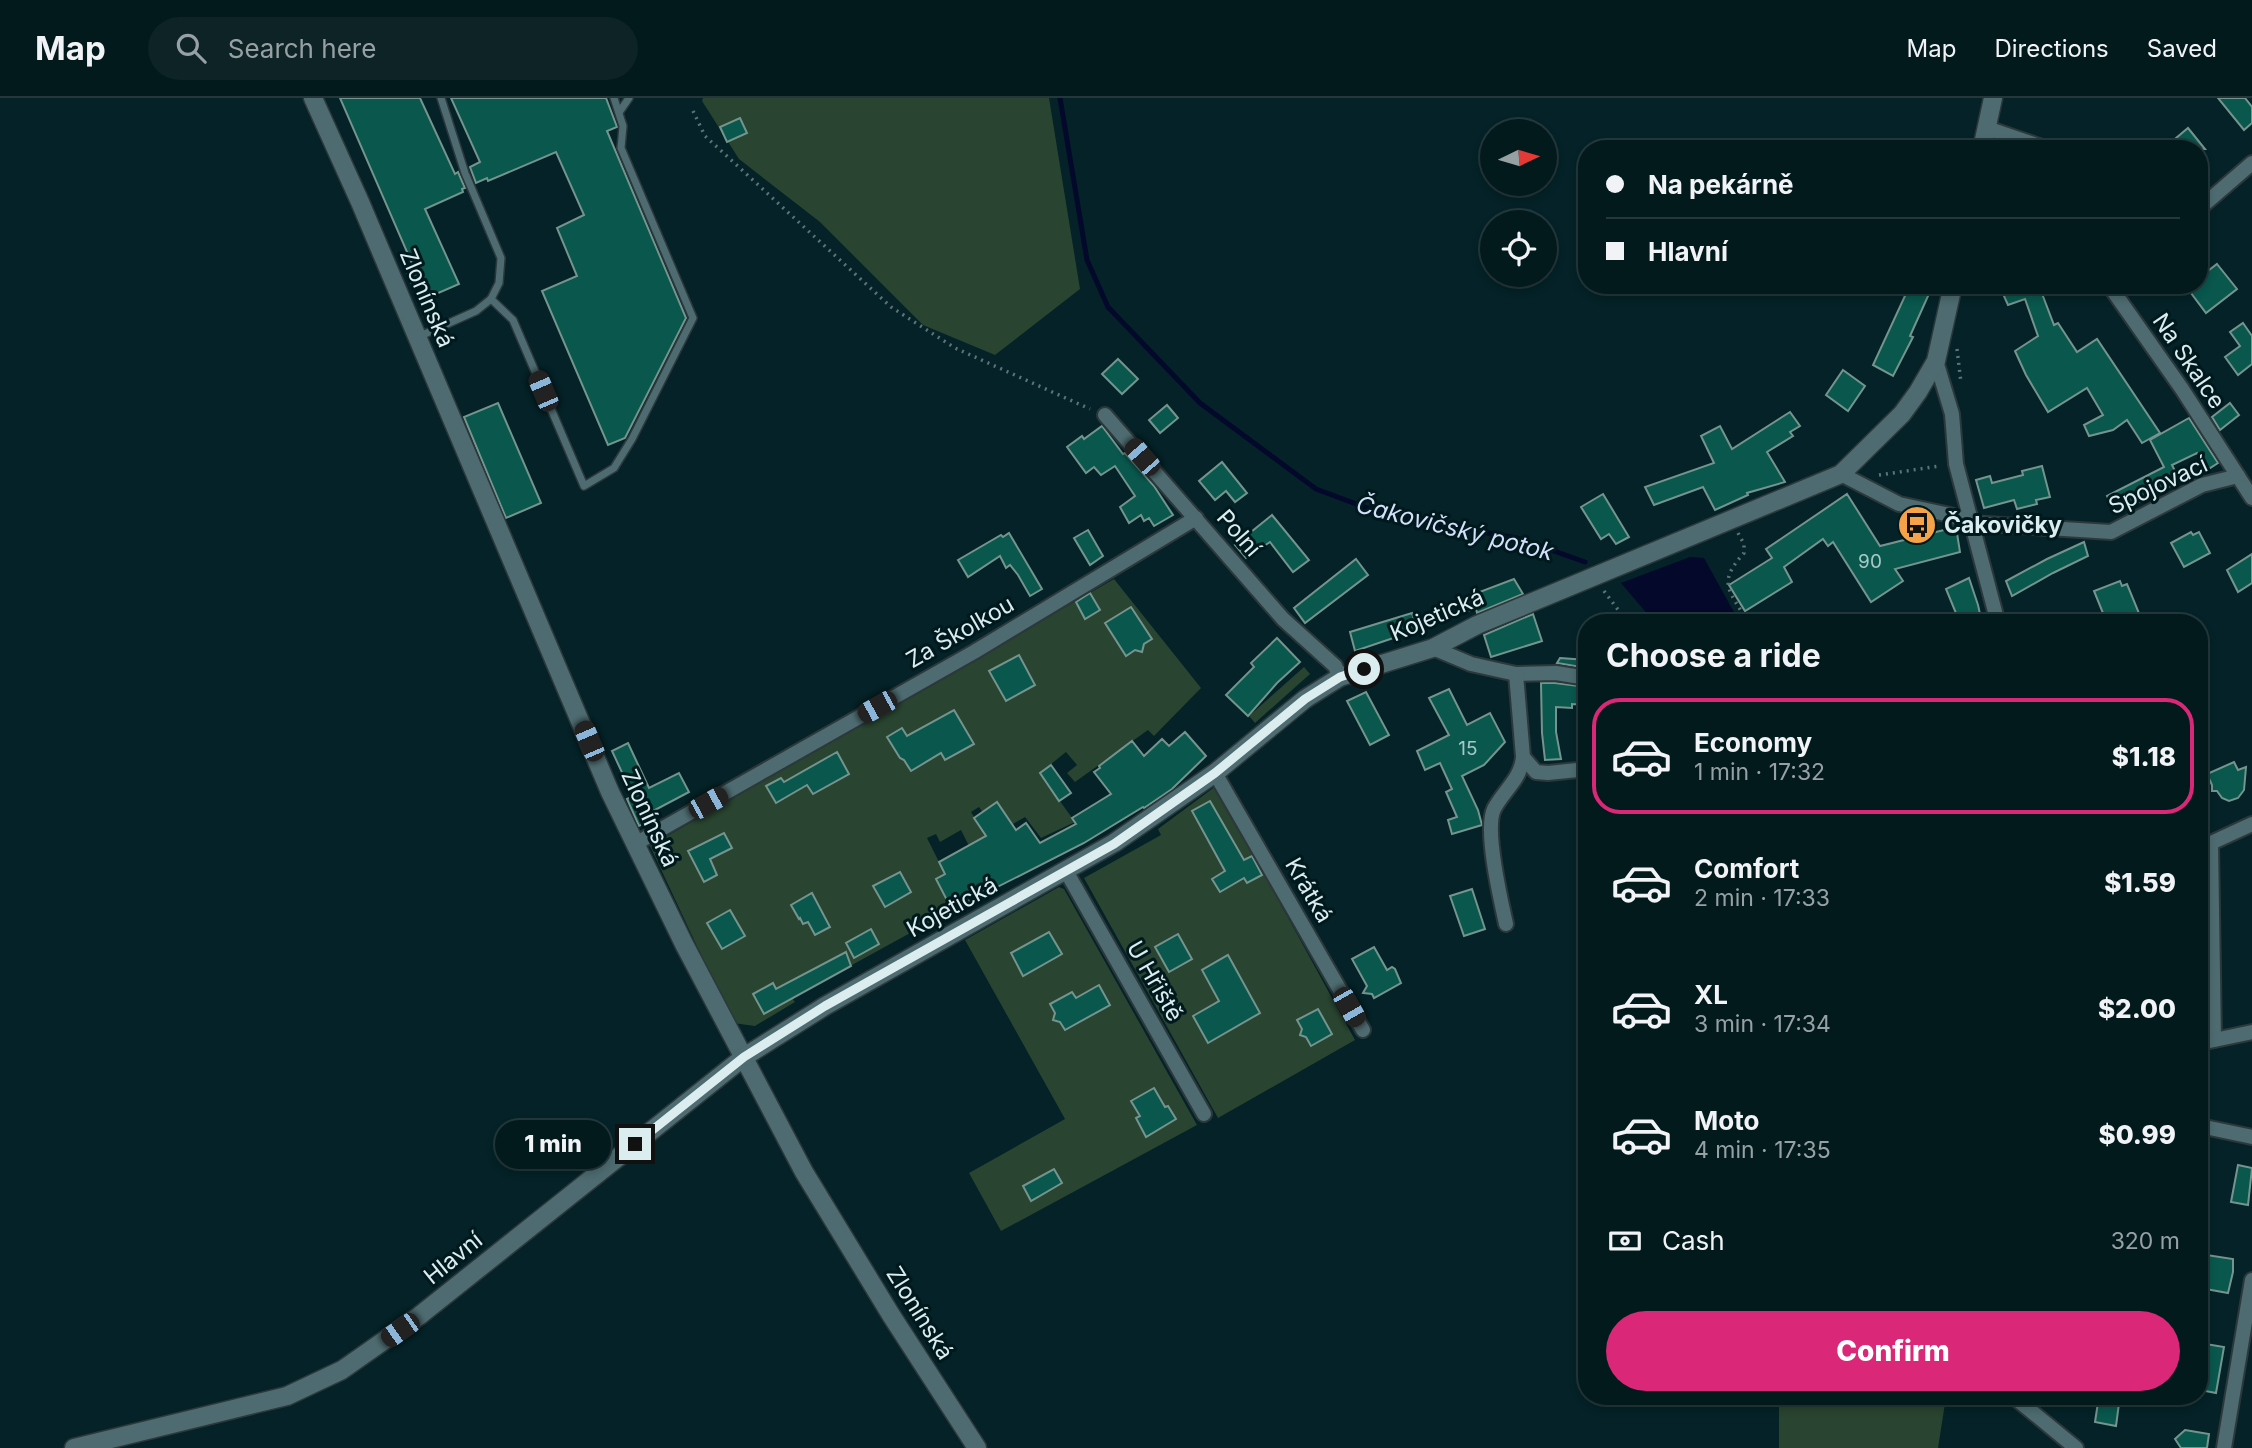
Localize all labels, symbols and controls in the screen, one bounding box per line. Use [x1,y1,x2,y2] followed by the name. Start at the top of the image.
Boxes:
[148,17,638,80] search box
[35,28,106,68] text: Map
[172,29,210,67] icon: search
[228,33,376,64] text: Search here
[1907,34,1956,63] text: Map
[1994,34,2109,63] text: Directions
[2147,34,2217,63] text: Saved
[1480,119,1558,196] north arrow
[1480,119,1557,287] map controls
[1648,169,1794,200] text: Na pekárně
[1480,210,1557,287] button: locate
[1648,236,1728,267] text: Hlavní
[394,245,460,351] street label: Zlonínská
[2147,308,2231,414] street label: Na Skalce
[526,368,561,414] car
[1121,434,1164,480] car
[2104,450,2212,520] street label: Spojovací
[1353,489,1557,567] water label: Čakovičský potok
[1211,504,1267,563] street label: Polní
[1896,504,1938,546] bus stop icon: Čakovičky
[1944,511,2062,539] place label: Čakovičky
[1858,550,1882,573] house number: 90
[1386,583,1488,647] street label: Kojetická
[901,590,1019,674] street label: Za Školkou
[1606,636,1821,675] text: Choose a ride
[1348,653,1380,685] route start
[854,688,901,726] car
[572,718,607,764] car
[1610,725,1673,788] icon: car
[1694,727,1812,758] text: Economy
[1458,737,1478,760] house number: 15
[2112,741,2176,772] text: $1.18
[1694,758,1825,786] text: 1 min · 17:32
[615,765,685,871] street label: Zlonínská
[685,784,732,822] car
[1610,851,1673,914] icon: car
[1279,853,1339,927] street label: Krátká
[1694,853,1799,884] text: Comfort
[2104,867,2176,898] text: $1.59
[902,871,1002,943] street label: Kojetická
[1694,884,1830,912] text: 2 min · 17:33
[1121,936,1189,1026] street label: U Hřiště
[1610,977,1673,1040] icon: car
[1694,979,1728,1010] text: XL
[1330,984,1369,1030] car
[2098,993,2176,1024] text: $2.00
[1694,1010,1831,1038] text: 3 min · 17:34
[1610,1103,1673,1166] icon: car
[1694,1105,1759,1136] text: Moto
[495,1119,610,1168] callout: 1 min
[2098,1119,2176,1150] text: $0.99
[619,1128,651,1160] route end
[524,1130,582,1158] text: 1 min
[1694,1136,1831,1164] text: 4 min · 17:35
[1606,1222,1644,1260] icon: cash
[1662,1225,1725,1256] text: Cash
[418,1226,488,1290] street label: Hlavní
[2111,1227,2180,1255] text: 320 m
[881,1261,959,1365] street label: Zlonínská
[377,1309,424,1351] car
[1606,1311,2180,1391] button: Confirm

